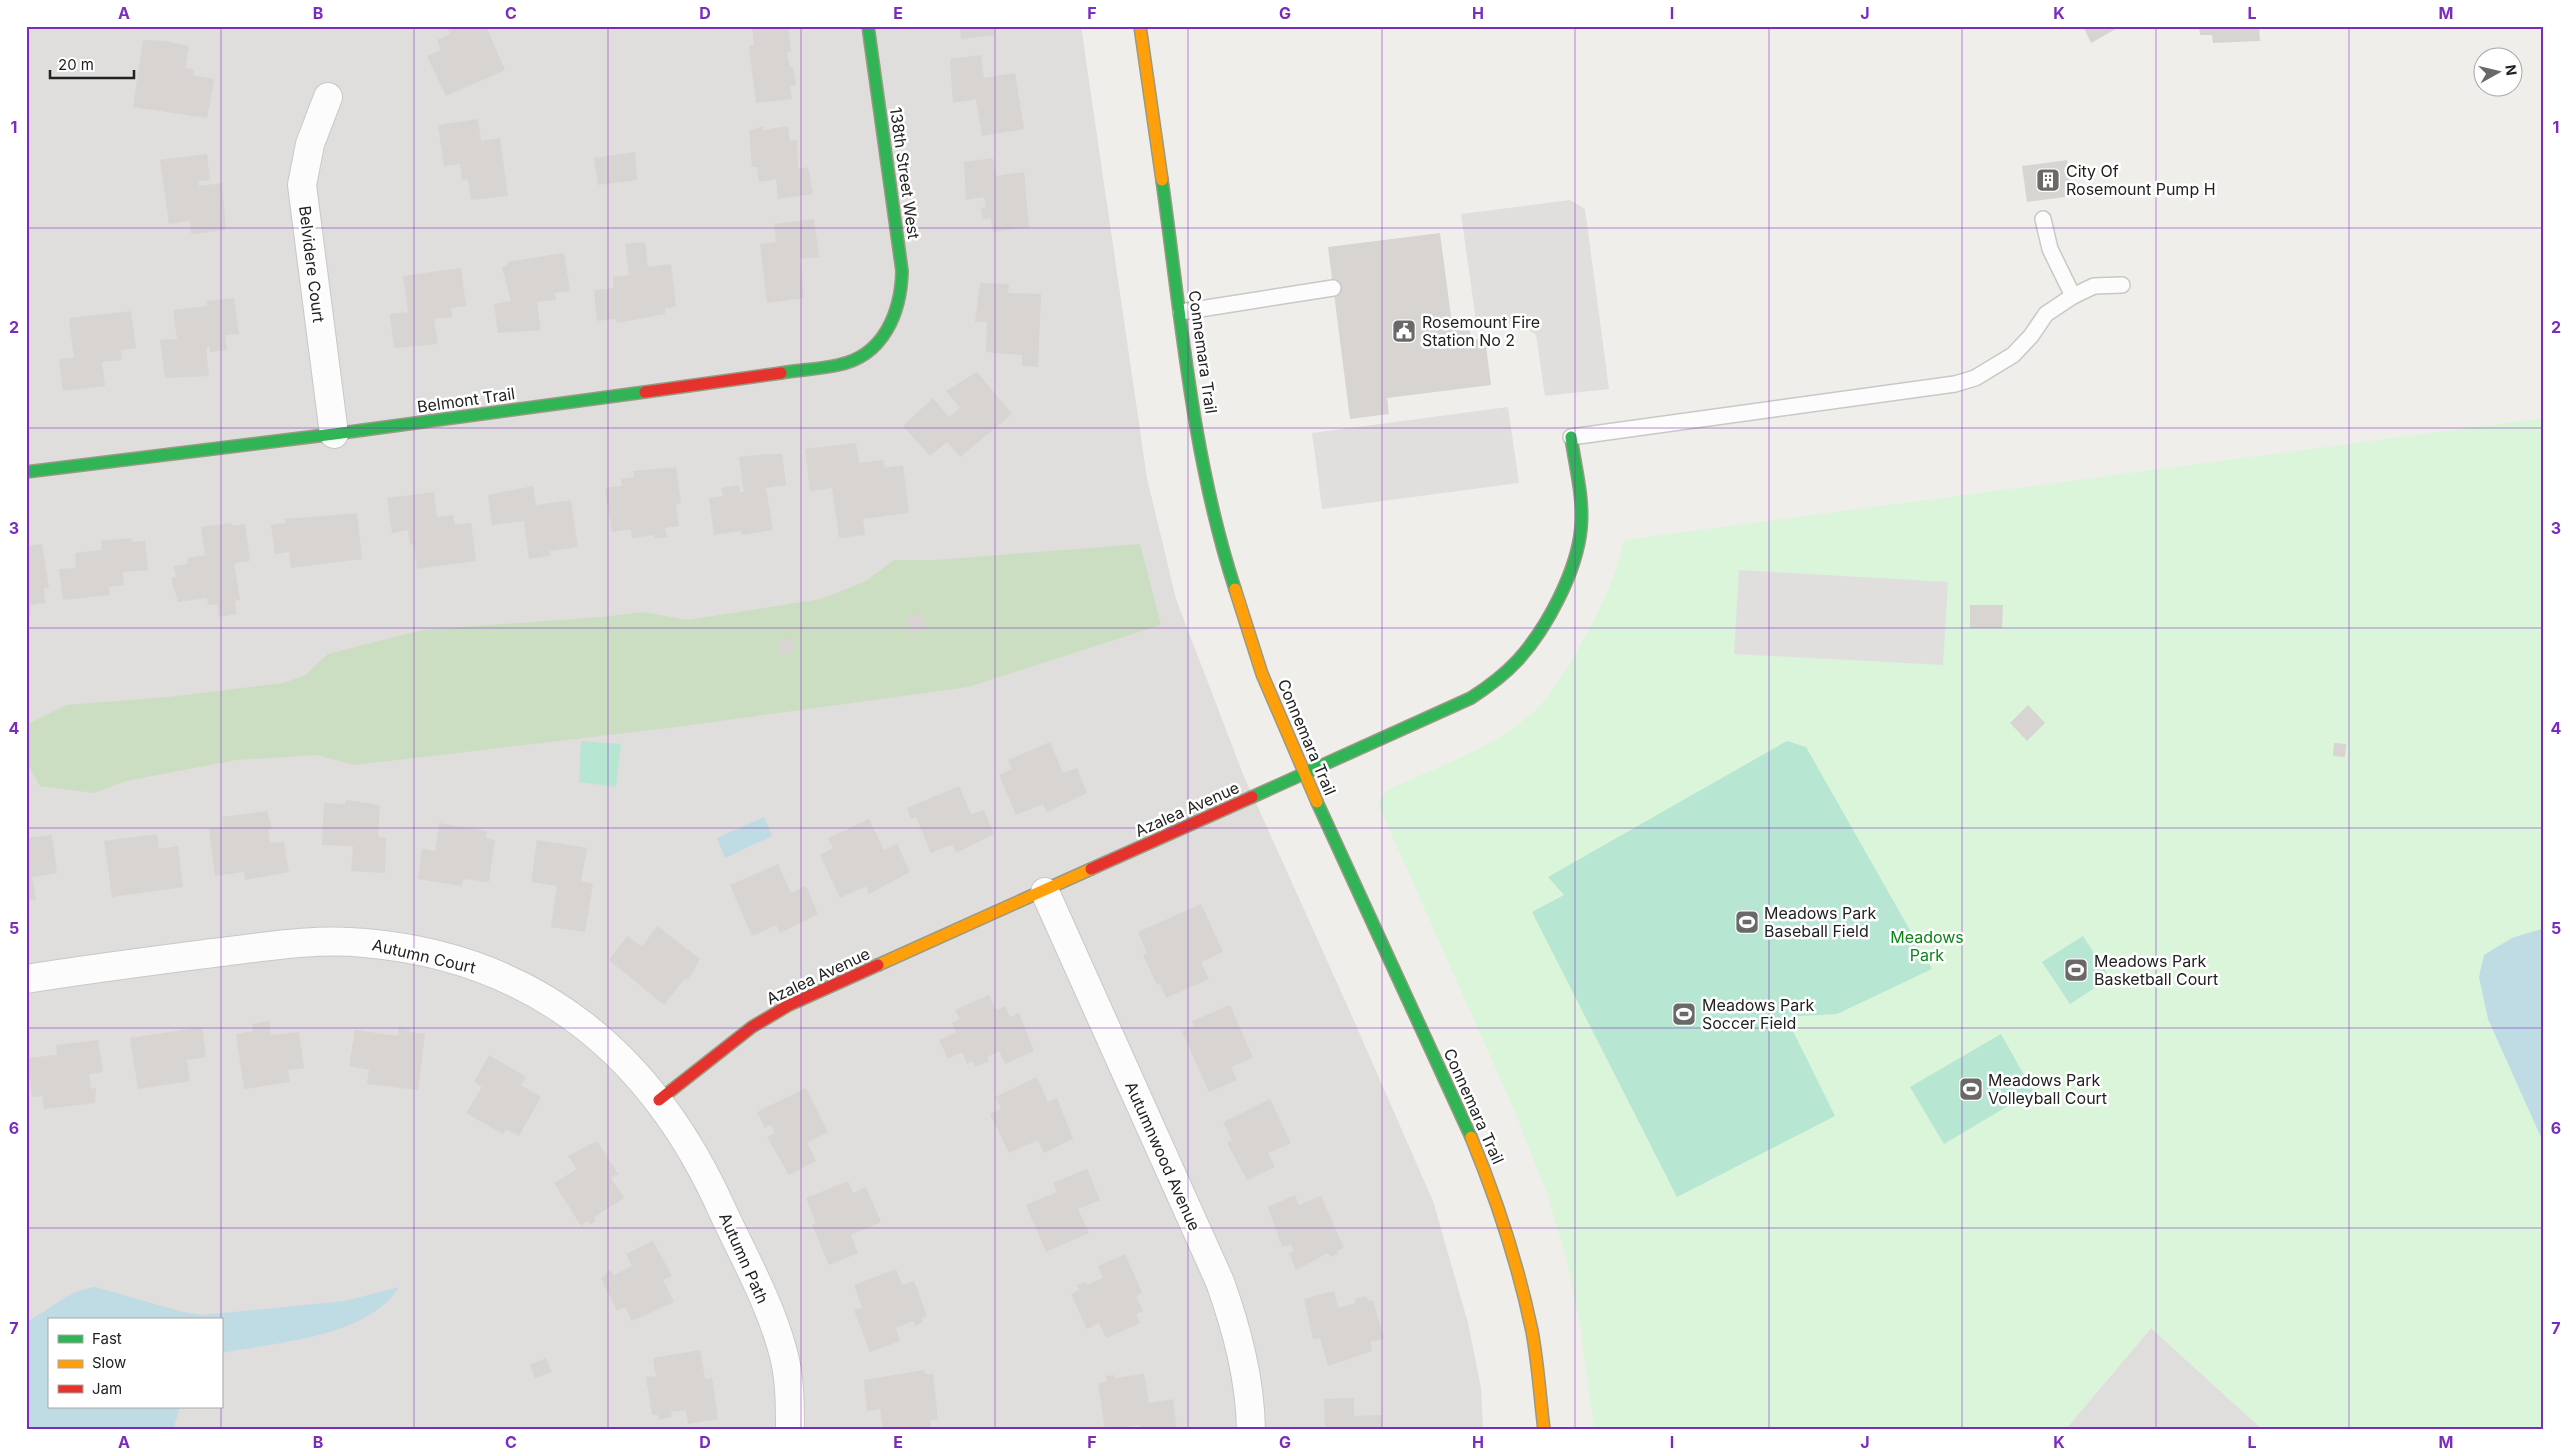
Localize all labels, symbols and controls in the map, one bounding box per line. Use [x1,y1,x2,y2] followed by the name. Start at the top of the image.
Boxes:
[118,3,130,23] text: A
[313,3,323,23] text: B
[505,3,517,23] text: C
[699,3,711,23] text: D
[893,3,903,23] text: E
[1087,3,1097,23] text: F
[1279,3,1291,23] text: G
[1472,3,1484,23] text: H
[1670,3,1674,23] text: I
[1860,3,1870,23] text: J
[2053,3,2065,23] text: K
[2247,3,2257,23] text: L
[2439,3,2453,23] text: M
[50,48,134,80] scale bar
[2472,48,2522,98] north arrow
[58,55,94,74] text: 20 m
[2502,64,2521,77] text: N
[886,106,924,240] street label: 138th Street West
[11,117,17,137] text: 1
[2553,117,2559,137] text: 1
[2066,161,2216,199] place label: City Of Rosemount Pump H
[2035,167,2061,193] building icon: City Of Rosemount Pump H
[295,204,329,324] street label: Belvidere Court
[1184,289,1222,415] street label: Connemara Trail
[1422,312,1540,350] place label: Rosemount Fire Station No 2
[9,317,19,337] text: 2
[2551,317,2561,337] text: 2
[1391,318,1417,344] public building icon: Rosemount Fire Station No 2
[416,383,516,417] street label: Belmont Trail
[9,518,19,538] text: 3
[2551,518,2561,538] text: 3
[1274,676,1340,798] street label: Connemara Trail
[9,718,20,738] text: 4
[2551,718,2562,738] text: 4
[1132,777,1242,841] street label: Azalea Avenue
[1764,903,1877,941] place label: Meadows Park Baseball Field
[1734,909,1760,935] sports icon: Meadows Park Baseball Field
[9,918,19,938] text: 5
[2551,918,2561,938] text: 5
[1890,927,1964,965] park label: Meadows Park
[370,934,478,978] street label: Autumn Court
[763,943,873,1009] street label: Azalea Avenue
[2094,951,2218,989] place label: Meadows Park Basketball Court
[2063,957,2089,983] sports icon: Meadows Park Basketball Court
[1702,995,1815,1033] place label: Meadows Park Soccer Field
[1671,1001,1697,1027] sports icon: Meadows Park Soccer Field
[1440,1045,1508,1167] street label: Connemara Trail
[1988,1070,2107,1108] place label: Meadows Park Volleyball Court
[1958,1076,1984,1102] sports icon: Meadows Park Volleyball Court
[1121,1078,1205,1234] street label: Autumnwood Avenue
[9,1118,19,1138] text: 6
[2551,1118,2561,1138] text: 6
[715,1210,773,1306] street label: Autumn Path
[9,1318,19,1338] text: 7
[48,1318,222,1408] legend
[2551,1318,2561,1338] text: 7
[92,1329,122,1348] text: Fast
[92,1353,126,1372] text: Slow
[92,1379,122,1398] text: Jam
[118,1432,130,1452] text: A
[313,1432,323,1452] text: B
[505,1432,517,1452] text: C
[699,1432,711,1452] text: D
[893,1432,903,1452] text: E
[1087,1432,1097,1452] text: F
[1279,1432,1291,1452] text: G
[1472,1432,1484,1452] text: H
[1670,1432,1674,1452] text: I
[1860,1432,1870,1452] text: J
[2053,1432,2065,1452] text: K
[2247,1432,2257,1452] text: L
[2439,1432,2453,1452] text: M

